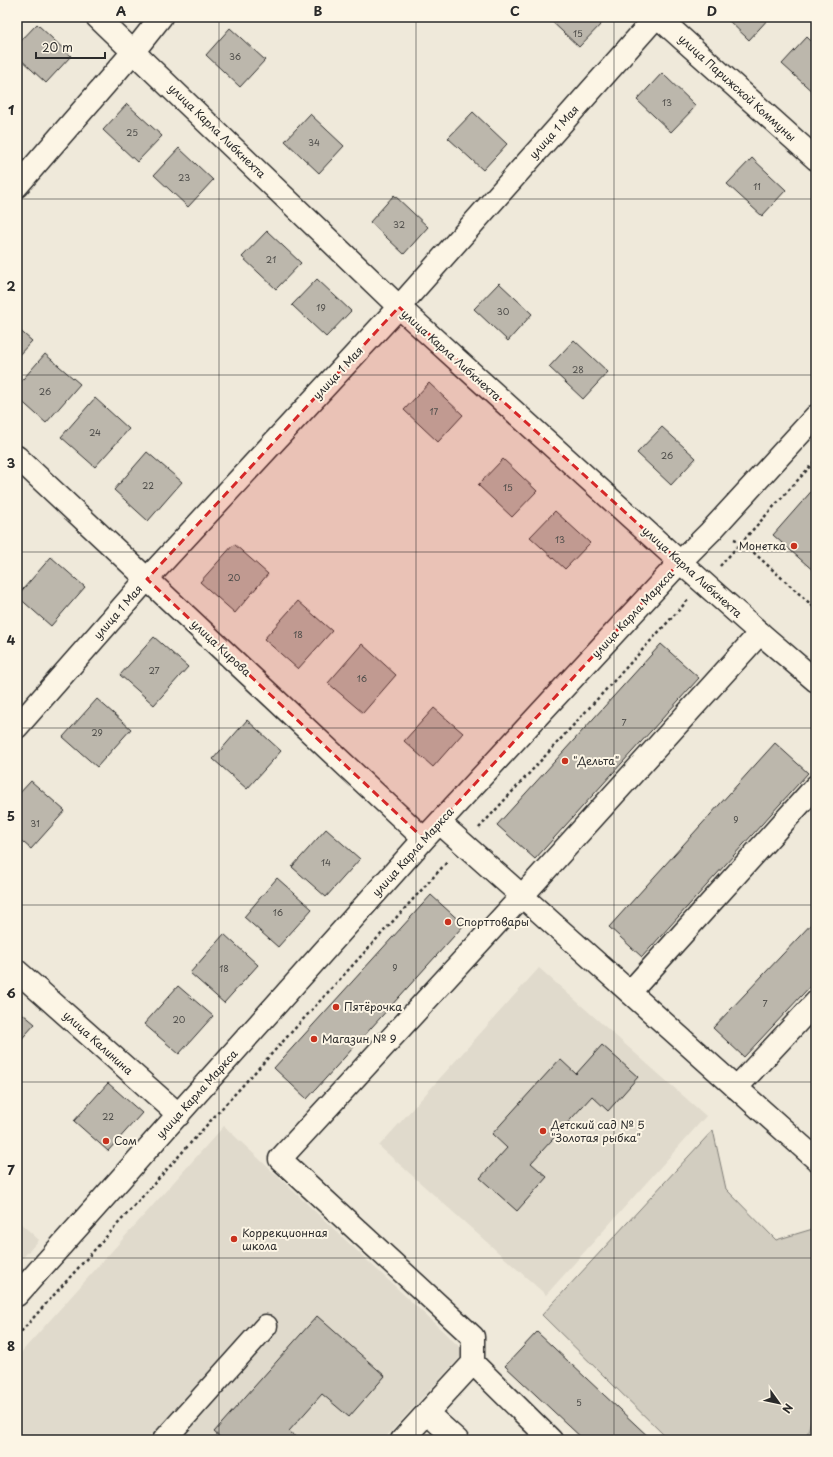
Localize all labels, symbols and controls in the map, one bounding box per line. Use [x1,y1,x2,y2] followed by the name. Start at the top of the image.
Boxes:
[116,1,126,20] text: A
[314,1,323,20] text: B
[510,1,520,20] text: C
[707,1,717,20] text: D
[573,26,583,40] house number: 15
[675,30,800,145] street label: улица Парижской Коммуны
[36,34,105,60] scale bar
[42,38,73,56] text: 20 m
[229,49,241,63] house number: 36
[165,80,270,182] street label: улица Карла Либкнехта
[662,95,672,109] house number: 13
[8,100,14,119] text: 1
[525,101,582,162] street label: улица 1 Мая
[126,125,138,139] house number: 25
[308,135,320,149] house number: 34
[178,170,190,184] house number: 23
[753,179,761,193] house number: 11
[393,217,405,231] house number: 32
[266,252,276,266] house number: 21
[6,276,16,295] text: 2
[316,300,326,314] house number: 19
[497,304,510,318] house number: 30
[398,305,505,404] street label: улица Карла Либкнехта
[309,342,367,403] street label: улица 1 Мая
[572,362,584,376] house number: 28
[39,384,51,398] house number: 26
[430,404,439,418] house number: 17
[89,425,101,439] house number: 24
[661,448,673,462] house number: 26
[7,453,16,472] text: 3
[142,478,154,492] house number: 22
[503,480,513,494] house number: 15
[639,522,746,621] street label: улица Карла Либкнехта
[555,532,565,546] house number: 13
[739,537,786,554] place label: Монетка
[789,541,799,551] marker: Монетка
[587,566,678,661] street label: улица Карла Маркса
[228,570,241,584] house number: 20
[89,581,146,643] street label: улица 1 Мая
[188,615,255,680] street label: улица Кирова
[293,627,303,641] house number: 18
[7,630,16,649] text: 4
[148,663,160,677] house number: 27
[357,671,367,685] house number: 16
[621,715,627,729] house number: 7
[91,725,103,739] house number: 29
[573,752,619,769] place label: "Дельта"
[560,756,570,766] marker: "Дельта"
[368,803,457,900] street label: улица Карла Маркса
[7,806,15,825] text: 5
[733,812,739,826] house number: 9
[30,816,40,830] house number: 31
[321,855,331,869] house number: 14
[273,905,283,919] house number: 16
[456,913,529,930] place label: Спорттовары
[443,917,453,927] marker: Спорттовары
[392,960,398,974] house number: 9
[219,961,229,975] house number: 18
[6,983,16,1002] text: 6
[762,996,768,1010] house number: 7
[344,998,402,1015] place label: Пятёрочка
[331,1002,341,1012] marker: Пятёрочка
[60,1007,137,1079] street label: улица Калинина
[173,1012,186,1026] house number: 20
[322,1030,397,1047] place label: Магазин № 9
[309,1034,319,1044] marker: Магазин № 9
[152,1045,241,1142] street label: улица Карла Маркса
[102,1109,114,1123] house number: 22
[550,1116,645,1146] place label: Детский сад № 5 "Золотая рыбка"
[538,1126,548,1136] marker: Детский сад № 5 "Золотая рыбка"
[114,1132,137,1149] place label: Сом
[101,1136,111,1146] marker: Сом
[7,1160,15,1179] text: 7
[242,1224,328,1254] place label: Коррекционная школа
[229,1234,239,1244] marker: Коррекционная школа
[7,1336,15,1355] text: 8
[759,1383,799,1423] north arrow
[576,1395,582,1409] house number: 5
[778,1400,797,1417] text: N

